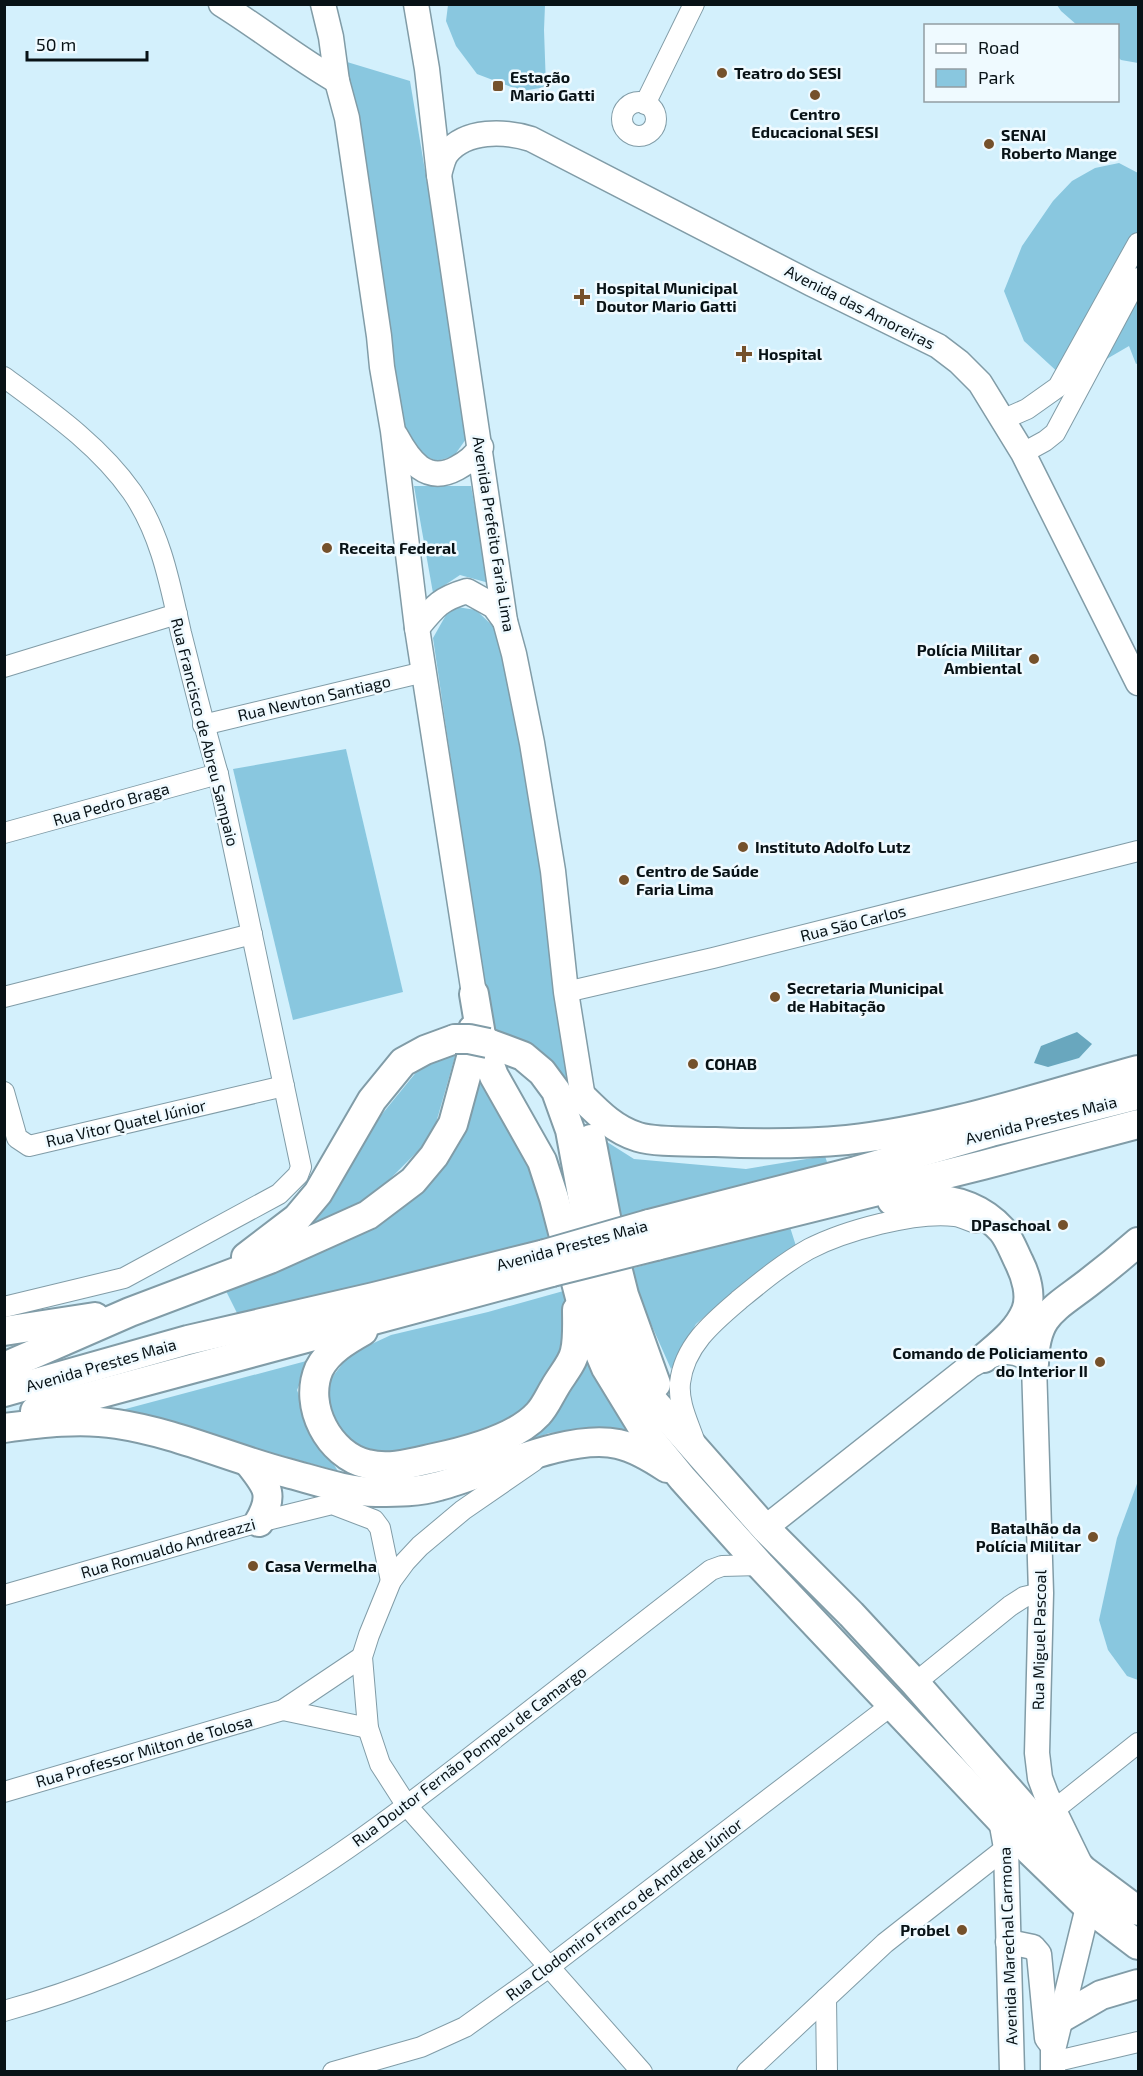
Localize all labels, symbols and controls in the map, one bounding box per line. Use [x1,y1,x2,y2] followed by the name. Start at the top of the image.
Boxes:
[27,24,147,62] scale bar
[924,24,1119,102] legend
[36,33,76,55] text: 50 m
[978,36,1019,58] text: Road
[734,63,841,82] place label: Teatro do SESI
[715,66,729,80] marker: Teatro do SESI
[978,66,1015,88] text: Park
[510,67,595,104] place label: Estação Mario Gatti
[491,79,505,93] marker: Estação Mario Gatti
[808,88,822,102] marker: Centro Educacional SESI
[751,104,879,141] place label: Centro Educacional SESI
[1001,125,1117,162] place label: SENAI Roberto Mange
[982,137,996,151] marker: SENAI Roberto Mange
[782,260,938,353] street label: Avenida das Amoreiras
[596,278,738,315] place label: Hospital Municipal Doutor Mario Gatti
[573,288,591,306] marker: Hospital Municipal Doutor Mario Gatti
[758,344,823,363] place label: Hospital
[735,345,753,363] marker: Hospital
[470,435,519,633] street label: Avenida Prefeito Faria Lima
[339,538,457,557] place label: Receita Federal
[320,541,334,555] marker: Receita Federal
[168,616,243,848] street label: Rua Francisco de Abreu Sampaio
[917,640,1023,677] place label: Polícia Militar Ambiental
[1027,652,1041,666] marker: Polícia Militar Ambiental
[236,671,392,724] street label: Rua Newton Santiago
[51,778,171,829] street label: Rua Pedro Braga
[755,837,911,856] place label: Instituto Adolfo Lutz
[736,840,750,854] marker: Instituto Adolfo Lutz
[636,861,759,898] place label: Centro de Saúde Faria Lima
[617,873,631,887] marker: Centro de Saúde Faria Lima
[798,900,908,945] street label: Rua São Carlos
[787,978,944,1017] place label: Secretaria Municipal de Habitação
[768,990,782,1004] marker: Secretaria Municipal de Habitação
[705,1054,757,1073] place label: COHAB
[686,1057,700,1071] marker: COHAB
[963,1091,1119,1148] street label: Avenida Prestes Maia
[44,1095,209,1151] street label: Rua Vitor Quatel Júnior
[494,1215,650,1274] street label: Avenida Prestes Maia
[971,1215,1052,1234] place label: DPaschoal
[1056,1218,1070,1232] marker: DPaschoal
[23,1334,178,1395] street label: Avenida Prestes Maia
[892,1343,1088,1380] place label: Comando de Policiamento do Interior II
[1093,1355,1107,1369] marker: Comando de Policiamento do Interior II
[78,1513,257,1582] street label: Rua Romualdo Andreazzi
[976,1518,1081,1555] place label: Batalhão da Polícia Militar
[1086,1530,1100,1544] marker: Batalhão da Polícia Militar
[265,1556,377,1575] place label: Casa Vermelha
[246,1559,260,1573] marker: Casa Vermelha
[1028,1569,1049,1710] street label: Rua Miguel Pascoal
[348,1661,590,1850] street label: Rua Doutor Fernão Pompeu de Camargo
[33,1710,254,1791] street label: Rua Professor Milton de Tolosa
[502,1813,746,2004] street label: Rua Clodomiro Franco de Andrede Júnior
[995,1847,1020,2045] street label: Avenida Marechal Carmona
[900,1920,951,1939] place label: Probel
[955,1923,969,1937] marker: Probel

